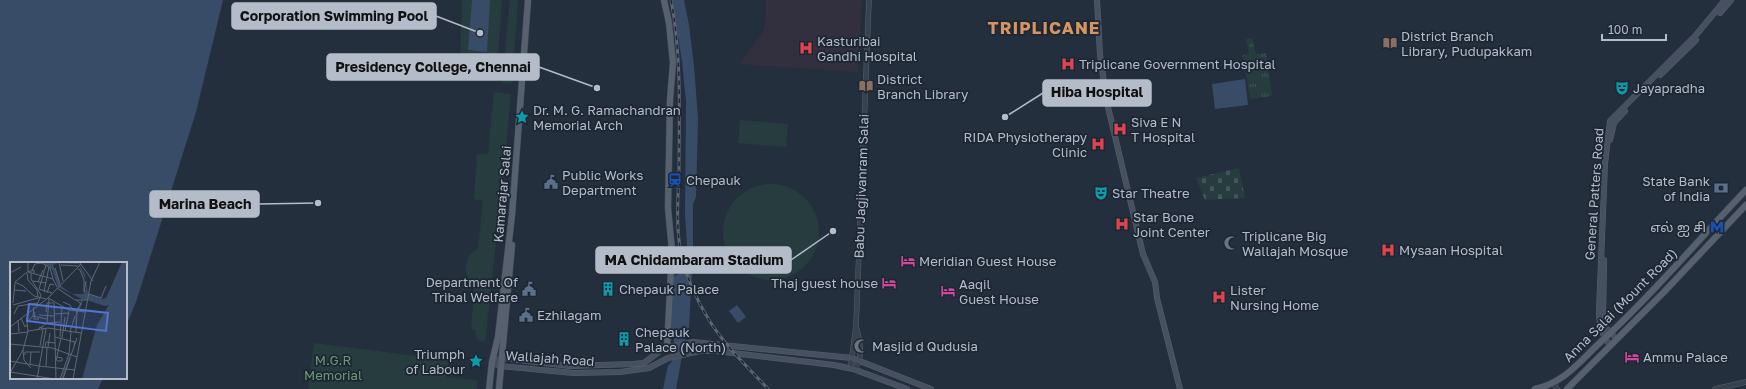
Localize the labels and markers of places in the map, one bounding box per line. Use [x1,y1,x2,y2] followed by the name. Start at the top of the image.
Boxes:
[232,3,436,29] callout: Corporation Swimming Pool
[1401,28,1532,59] place label: District Branch Library, Pudupakkam
[817,33,917,64] place label: Kasturibai Gandhi Hospital
[1382,35,1398,51] library icon: District Branch Library, Pudupakkam
[798,40,814,56] hospital icon: Kasturibai Gandhi Hospital
[327,54,539,80] callout: Presidency College, Chennai
[1060,56,1076,72] hospital icon: Triplicane Government Hospital
[1079,56,1276,72] place label: Triplicane Government Hospital
[877,71,969,102] place label: District Branch Library
[858,78,874,94] library icon: District Branch Library
[1043,80,1151,106] callout: Hiba Hospital
[1614,80,1630,96] theatre icon: Jayapradha
[1633,80,1705,96] place label: Jayapradha
[533,102,681,133] place label: Dr. M. G. Ramachandran Memorial Arch
[514,109,530,125] place icon: Dr. M. G. Ramachandran Memorial Arch
[1131,114,1195,145] place label: Siva E N T Hospital
[1112,121,1128,137] hospital icon: Siva E N T Hospital
[964,129,1088,160] place label: RIDA Physiotherapy Clinic
[1090,136,1106,152] hospital icon: RIDA Physiotherapy Clinic
[562,167,644,198] place label: Public Works Department
[667,172,683,188] station icon: Chepauk
[686,172,742,188] place label: Chepauk
[1642,173,1711,204] place label: State Bank of India
[543,174,559,190] public building icon: Public Works Department
[1713,180,1729,196] bank icon: State Bank of India
[1093,185,1109,201] theatre icon: Star Theatre
[1112,185,1189,201] place label: Star Theatre
[150,191,259,217] callout: Marina Beach
[1133,209,1210,240] place label: Star Bone Joint Center
[1114,216,1130,232] hospital icon: Star Bone Joint Center
[1650,219,1706,237] place label: எல் ஐ சி
[1709,219,1725,235] metro station icon: எல் ஐ சி
[1242,228,1348,259] place label: Triplicane Big Wallajah Mosque
[1223,235,1239,251] mosque icon: Triplicane Big Wallajah Mosque
[1380,242,1396,258] hospital icon: Mysaan Hospital
[1399,242,1503,258] place label: Mysaan Hospital
[596,247,791,273] callout: MA Chidambaram Stadium
[900,253,916,269] hotel icon: Meridian Guest House
[919,253,1056,269] place label: Meridian Guest House
[426,274,518,305] place label: Department Of Tribal Welfare
[771,275,878,291] place label: Thaj guest house
[881,275,897,291] hotel icon: Thaj guest house
[959,276,1039,307] place label: Aaqil Guest House
[521,281,537,297] public building icon: Department Of Tribal Welfare
[600,281,616,297] building icon: Chepauk Palace
[619,281,719,297] place label: Chepauk Palace
[1230,282,1319,313] place label: Lister Nursing Home
[940,283,956,299] hotel icon: Aaqil Guest House
[1211,289,1227,305] hospital icon: Lister Nursing Home
[518,307,534,323] public building icon: Ezhilagam
[537,307,601,323] place label: Ezhilagam
[635,324,726,355] place label: Chepauk Palace (North)
[616,331,632,347] building icon: Chepauk Palace (North)
[853,338,869,354] mosque icon: Masjid d Qudusia
[872,338,978,354] place label: Masjid d Qudusia
[406,346,465,377] place label: Triumph of Labour
[1624,349,1640,365] hotel icon: Ammu Palace
[1643,349,1728,365] place label: Ammu Palace
[468,353,484,369] place icon: Triumph of Labour

